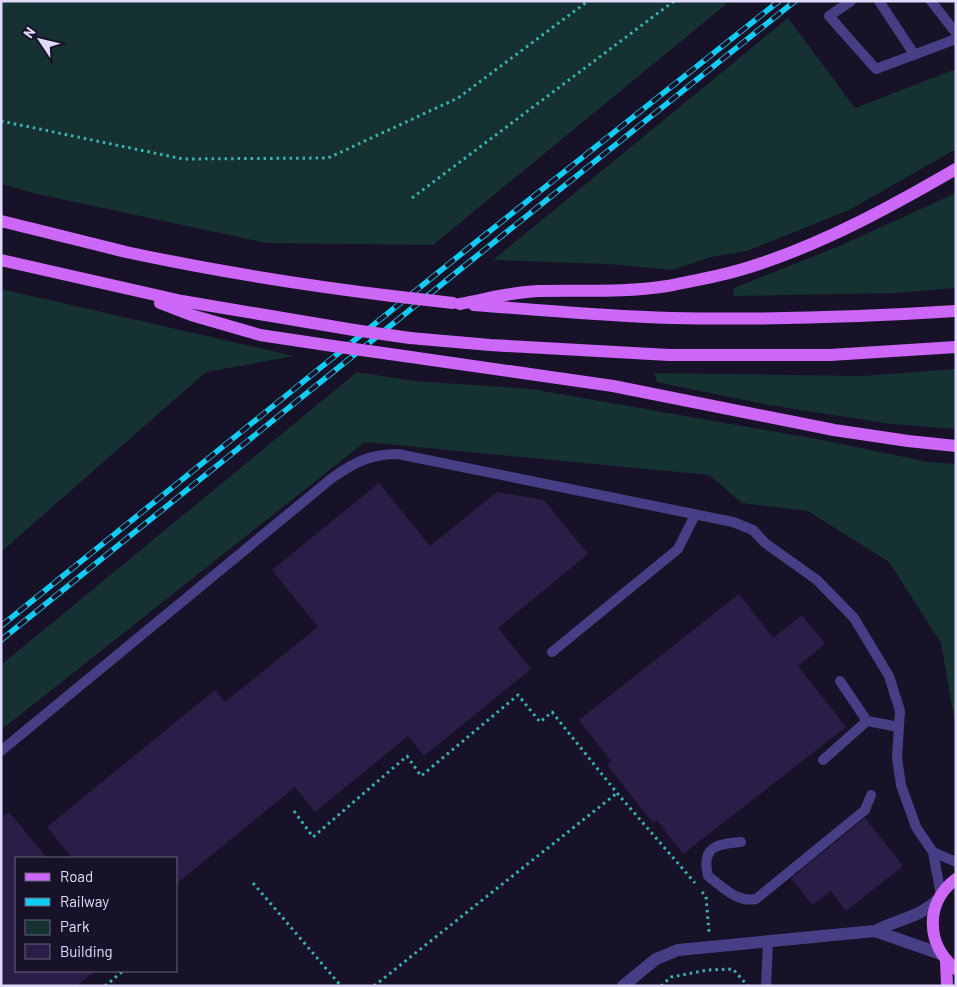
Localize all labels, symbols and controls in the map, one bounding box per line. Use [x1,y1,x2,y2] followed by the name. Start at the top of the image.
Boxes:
[15,15,65,65] north arrow
[19,24,39,41] text: N
[15,857,178,972] legend
[60,867,93,885] text: Road
[60,892,109,910] text: Railway
[60,917,90,935] text: Park
[60,942,113,960] text: Building

